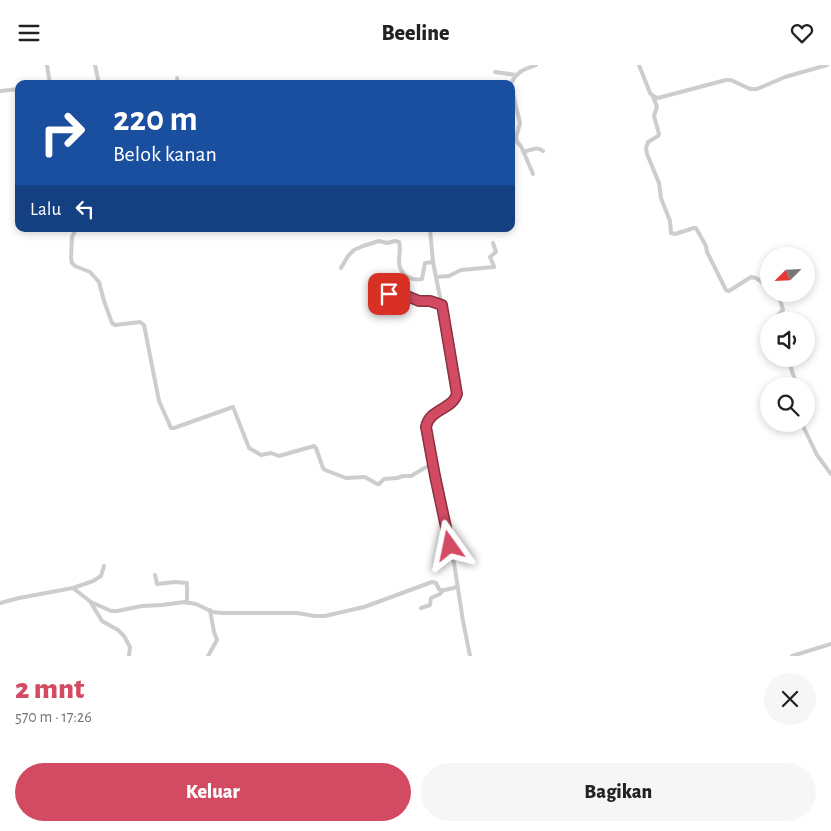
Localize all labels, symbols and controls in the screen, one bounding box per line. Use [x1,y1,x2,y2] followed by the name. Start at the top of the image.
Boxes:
[15,19,43,47] icon: menu
[788,19,816,47] icon: heart
[381,22,450,44] text: Beeline
[30,100,95,165] icon: right
[113,102,198,137] text: 220 m
[113,143,217,165] text: Belok kanan
[71,195,99,223] icon: left
[30,200,61,219] text: Lalu
[760,247,815,303] north arrow
[760,247,815,432] map controls
[368,273,410,315] pin
[375,280,403,308] icon: arrive
[760,312,815,367] button: sound
[760,377,815,432] button: search
[423,519,475,571] position arrow
[764,673,816,725] button: close
[15,674,84,704] text: 2 mnt
[15,709,92,725] text: 570 m · 17:26
[15,763,411,821] button: Keluar
[421,763,816,821] button: Bagikan

